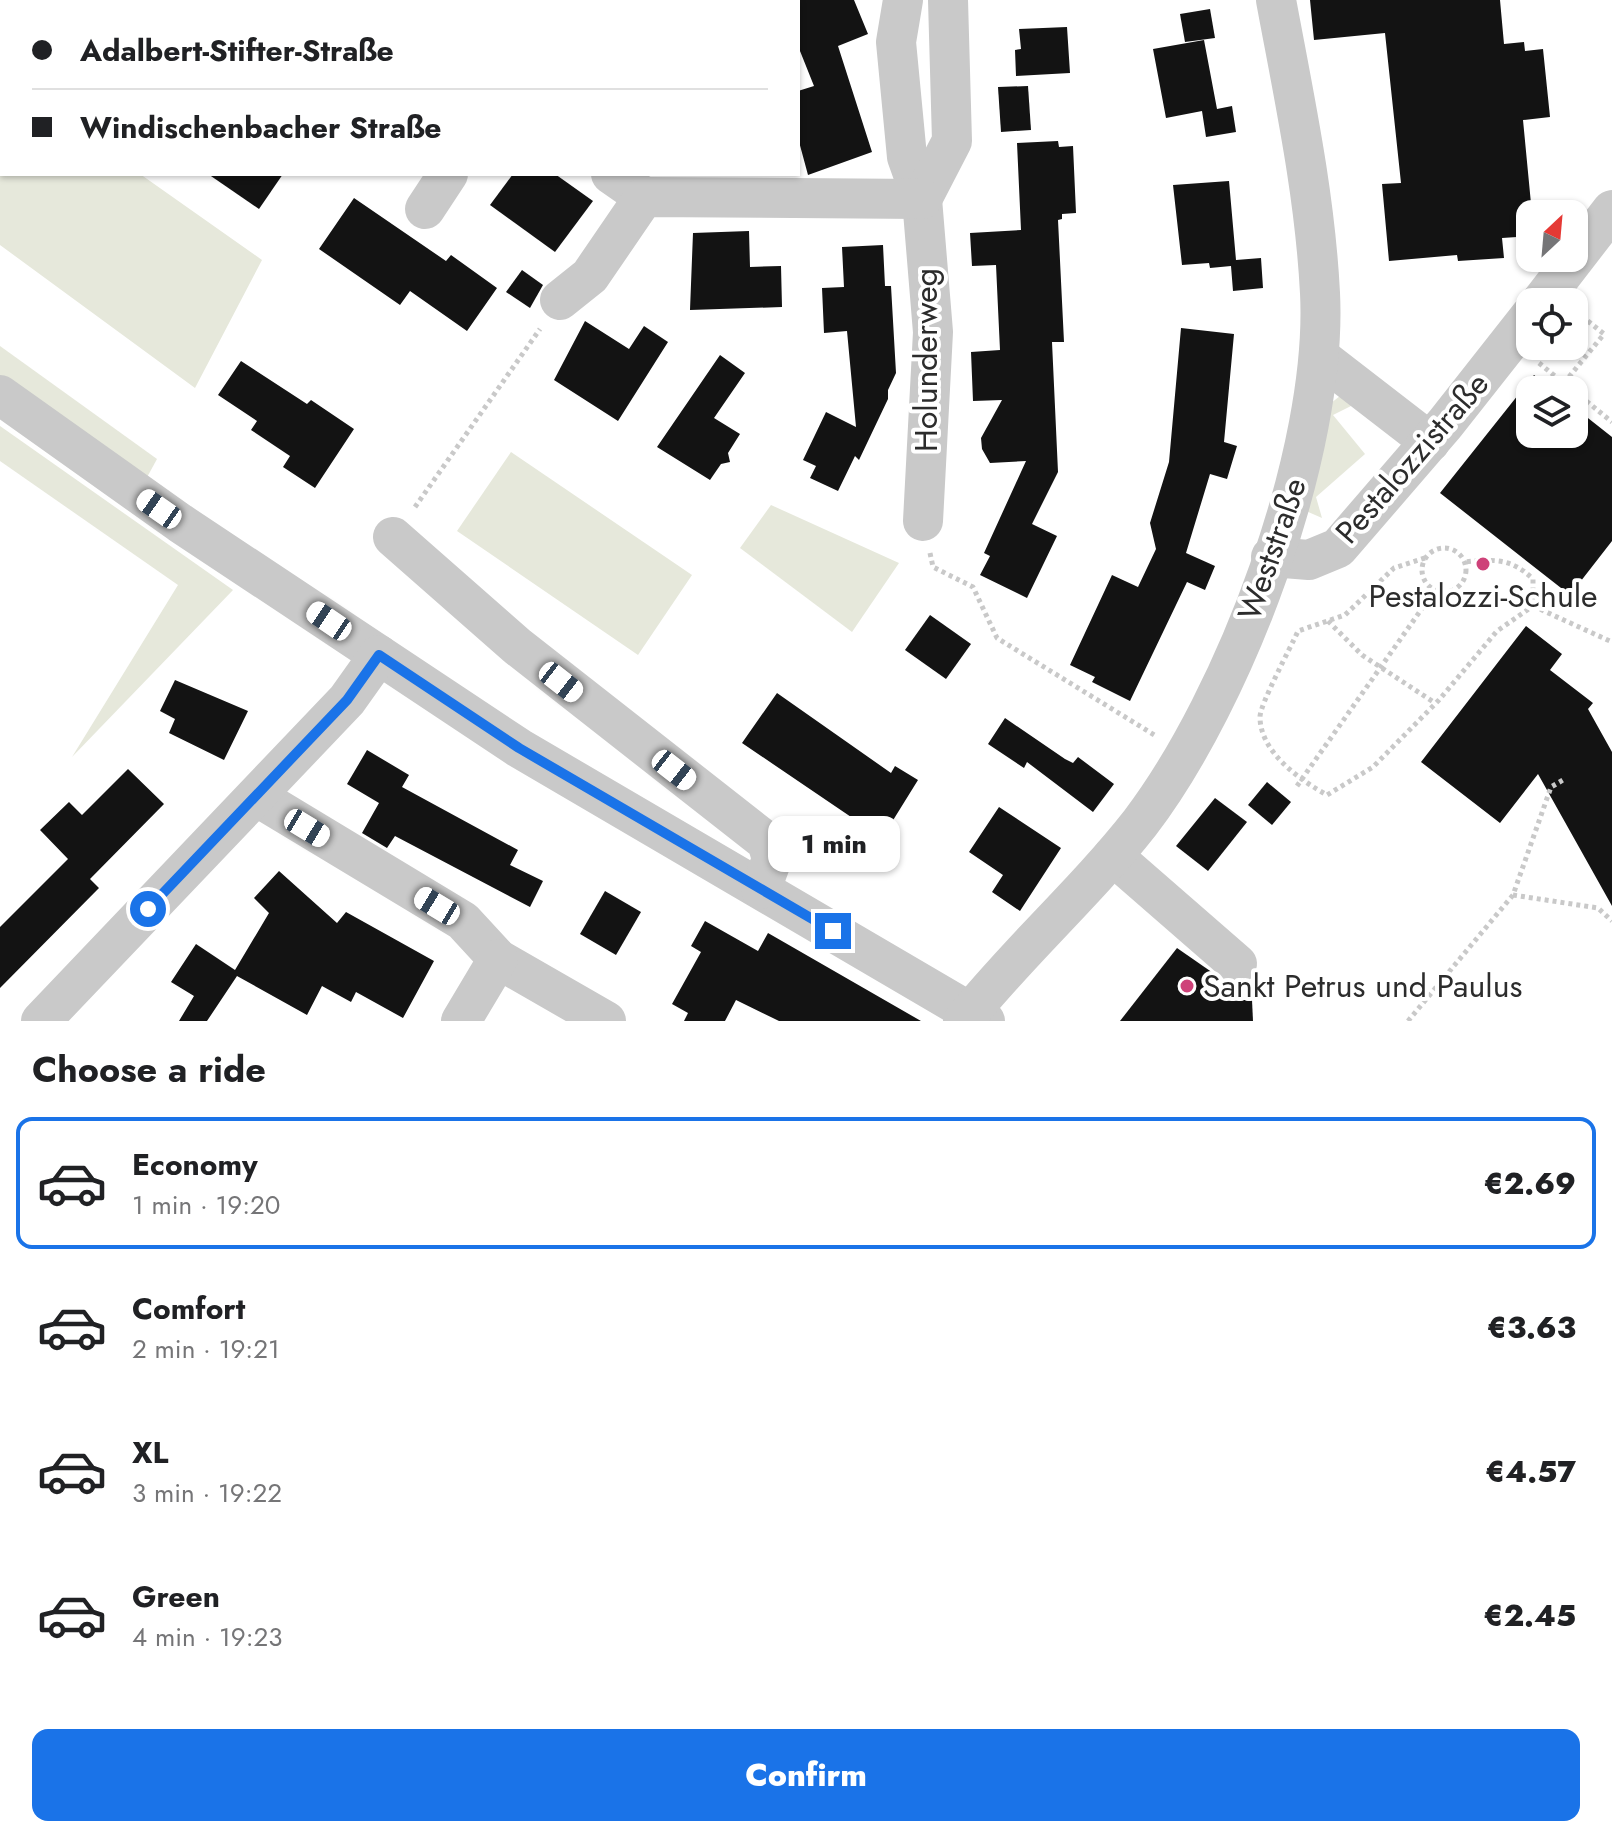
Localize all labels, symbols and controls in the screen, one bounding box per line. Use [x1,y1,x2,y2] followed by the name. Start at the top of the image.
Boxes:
[80,29,394,72] text: Adalbert-Stifter-Straße
[80,106,441,149] text: Windischenbacher Straße
[1516,200,1588,272] north arrow
[1516,200,1588,448] map controls
[903,268,949,452] street label: Holunderweg
[1516,288,1588,360] button: locate
[1325,362,1499,554] street label: Pestalozzistraße
[1516,376,1588,448] button: layers
[1226,472,1318,626] street label: Weststraße
[132,485,186,533] car
[1474,555,1492,573] marker: Pestalozzi-Schule
[1368,573,1598,619] place label: Pestalozzi-Schule
[302,598,356,644] car
[535,658,587,706] car
[648,746,700,794] car
[280,805,334,851] car
[767,815,899,871] callout: 1 min
[801,825,867,863] text: 1 min
[410,883,464,929] car
[130,891,166,927] route start
[815,913,851,949] route end
[1203,963,1522,1009] place label: Sankt Petrus und Paulus
[1178,977,1196,995] marker: Sankt Petrus und Paulus
[32,1043,266,1095] text: Choose a ride
[132,1143,258,1186] text: Economy
[36,1147,108,1219] icon: car
[1484,1162,1576,1205] text: €2.69
[132,1186,280,1224] text: 1 min · 19:20
[132,1287,245,1330] text: Comfort
[36,1291,108,1363] icon: car
[1487,1306,1576,1349] text: €3.63
[132,1330,280,1368] text: 2 min · 19:21
[132,1431,168,1474] text: XL
[36,1435,108,1507] icon: car
[1485,1450,1576,1493] text: €4.57
[132,1474,282,1512] text: 3 min · 19:22
[132,1575,220,1618] text: Green
[36,1579,108,1651] icon: car
[1483,1594,1576,1637] text: €2.45
[132,1618,283,1656] text: 4 min · 19:23
[32,1729,1580,1821] button: Confirm

